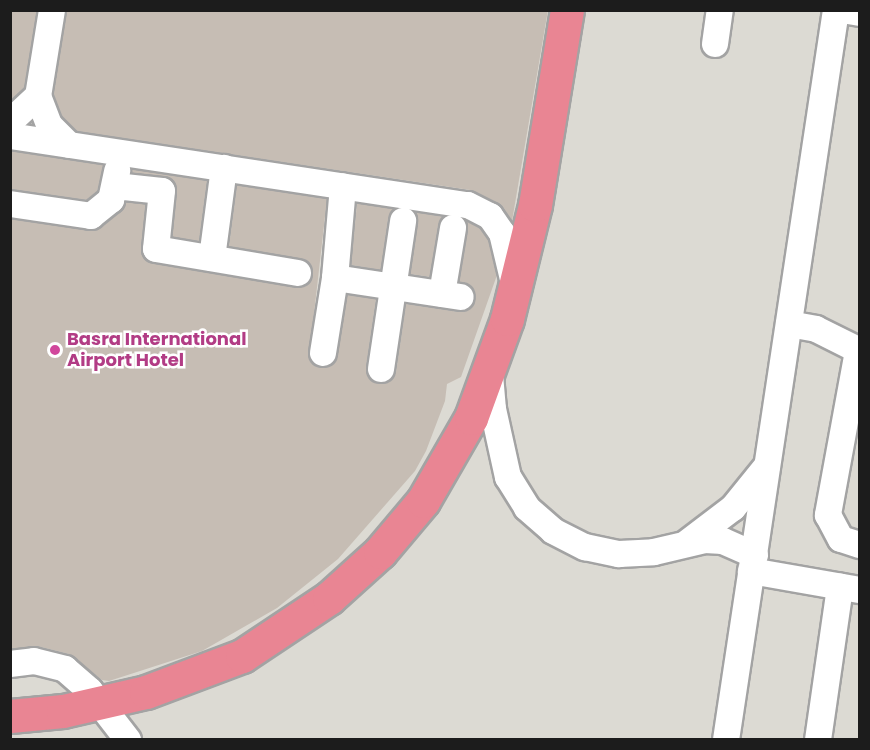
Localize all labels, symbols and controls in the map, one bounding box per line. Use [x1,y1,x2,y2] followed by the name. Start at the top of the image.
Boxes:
[67,329,247,372] place label: Basra International Airport Hotel
[48,343,62,357] marker: Basra International Airport Hotel

